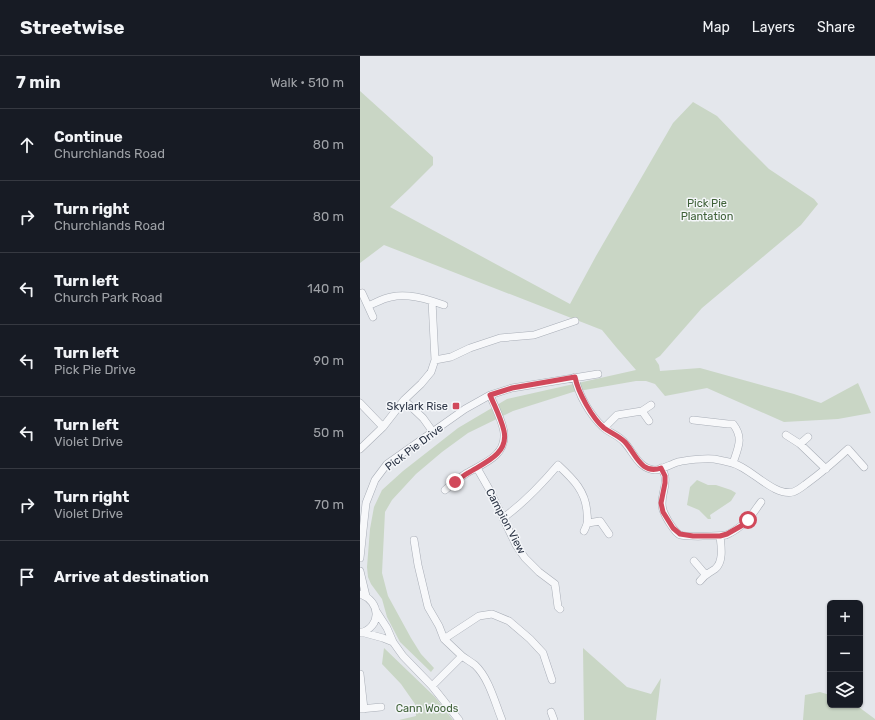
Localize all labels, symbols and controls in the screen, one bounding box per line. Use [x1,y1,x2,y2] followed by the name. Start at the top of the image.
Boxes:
[20,16,125,39] text: Streetwise
[703,19,730,36] text: Map
[752,19,795,36] text: Layers
[817,19,855,36] text: Share
[16,72,61,92] text: 7 min
[270,75,344,90] text: Walk · 510 m
[54,128,123,146] text: Continue
[16,134,38,156] icon: ahead
[313,137,344,152] text: 80 m
[54,146,165,161] text: Churchlands Road
[681,197,733,223] park label: Pick Pie Plantation
[54,200,129,218] text: Turn right
[16,206,38,228] icon: right
[313,209,344,224] text: 80 m
[54,218,165,233] text: Churchlands Road
[54,272,119,290] text: Turn left
[16,278,38,300] icon: left
[307,281,344,296] text: 140 m
[54,290,162,305] text: Church Park Road
[54,344,119,362] text: Turn left
[16,350,38,372] icon: left
[313,353,344,368] text: 90 m
[54,362,136,377] text: Pick Pie Drive
[387,400,448,413] place label: Skylark Rise
[451,401,461,411] marker: Skylark Rise
[54,416,119,434] text: Turn left
[383,421,446,473] street label: Pick Pie Drive
[16,422,38,444] icon: left
[313,425,344,440] text: 50 m
[54,434,123,449] text: Violet Drive
[446,473,464,491] route end
[483,486,528,556] street label: Campion View
[54,488,129,506] text: Turn right
[16,494,38,516] icon: right
[314,497,344,512] text: 70 m
[54,506,123,521] text: Violet Drive
[739,511,757,529] route start
[16,566,38,588] icon: arrive
[54,568,209,586] text: Arrive at destination
[827,600,863,708] map controls
[827,600,863,636] button: +
[827,636,863,672] button: −
[827,672,863,708] button: layers
[396,702,459,715] park label: Cann Woods

